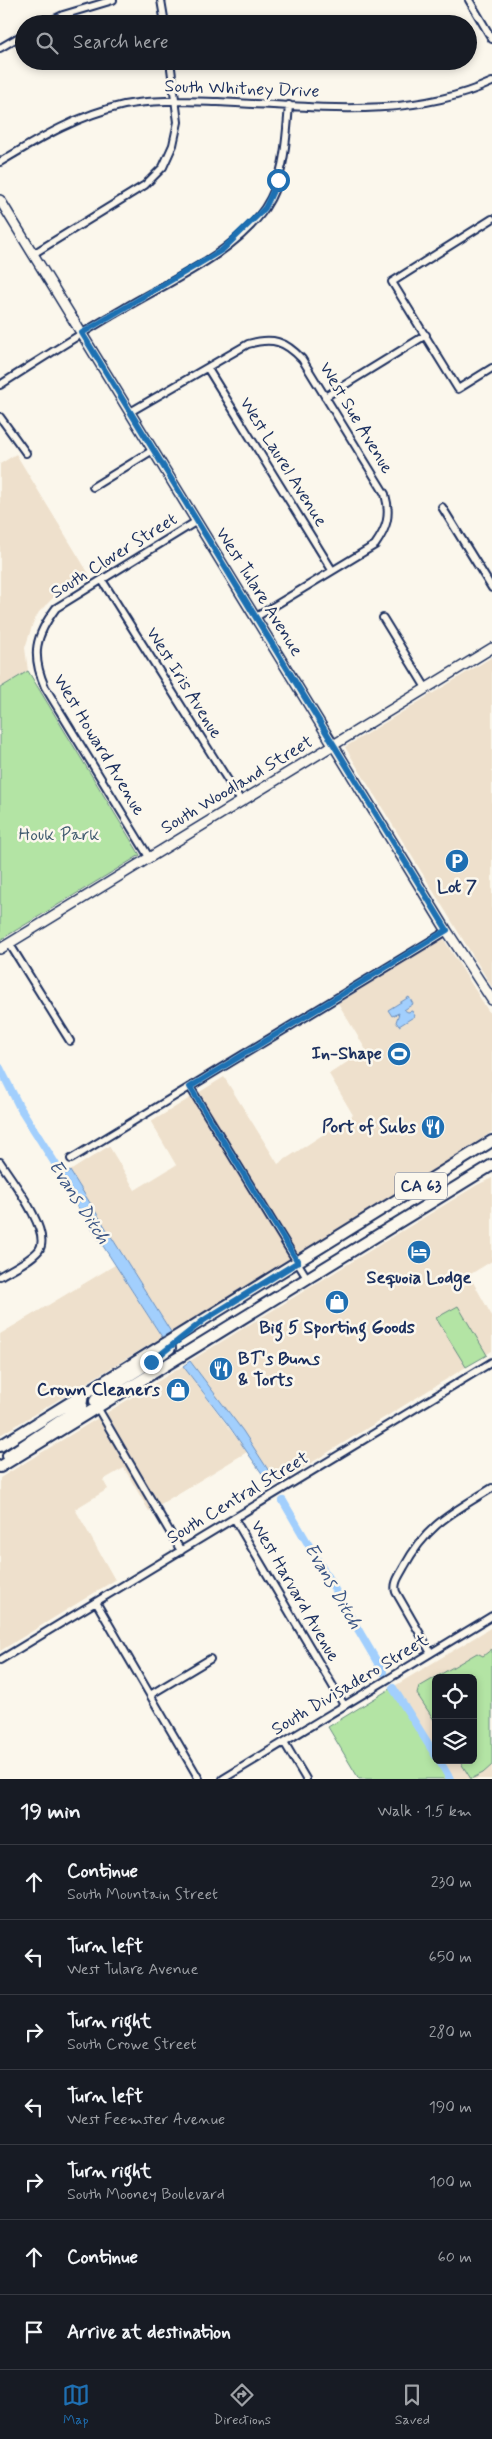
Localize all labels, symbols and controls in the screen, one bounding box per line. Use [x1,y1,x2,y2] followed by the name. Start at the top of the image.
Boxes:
[15,15,477,70] search box
[33,29,61,57] icon: search
[73,30,169,55] text: Search here
[164,74,320,104] street label: South Whitney Drive
[267,169,290,192] route start
[313,358,399,478] street label: West Sue Avenue
[233,393,333,531] street label: West Laurel Avenue
[46,507,182,605] street label: South Clover Street
[210,523,308,661] street label: West Tulare Avenue
[140,623,228,743] street label: West Iris Avenue
[47,670,151,820] street label: West Howard Avenue
[156,730,318,840] street label: South Woodland Street
[18,823,100,847] park label: Houk Park
[444,848,470,874] parking icon: Lot 7
[437,875,477,899] place label: Lot 7
[386,1041,412,1067] sports icon: In-Shape
[312,1042,382,1066] place label: In-Shape
[420,1114,446,1140] restaurant icon: Port of Subs
[322,1115,416,1139] place label: Port of Subs
[43,1155,116,1249] water label: Evans Ditch
[395,1172,447,1200] road number: CA 63
[406,1239,432,1265] hotel icon: Sequoia Lodge
[367,1266,472,1292] place label: Sequoia Lodge
[324,1289,350,1315] shop icon: Big 5 Sporting Goods
[259,1316,415,1342] place label: Big 5 Sporting Goods
[238,1347,320,1392] place label: BT's Buns & Torts
[140,1351,163,1374] route end
[208,1356,234,1382] restaurant icon: BT's Buns & Torts
[165,1377,191,1403] shop icon: Crown Cleaners
[37,1378,160,1402] place label: Crown Cleaners
[163,1446,313,1550] street label: South Central Street
[245,1516,345,1666] street label: West Harvard Avenue
[298,1538,368,1634] water label: Evans Ditch
[267,1628,433,1741] street label: South Divisadero Street
[432,1674,477,1764] map controls
[432,1674,477,1719] button: locate
[432,1719,477,1764] button: layers
[20,1798,81,1826] text: 19 min
[377,1801,472,1822] text: Walk · 1.5 km
[67,1859,138,1884] text: Continue
[20,1868,48,1896] icon: ahead
[431,1872,472,1893] text: 230 m
[67,1884,218,1905] text: South Mountain Street
[67,1934,143,1959] text: Turn left
[20,1943,48,1971] icon: left
[429,1947,472,1968] text: 650 m
[67,1959,198,1980] text: West Tulare Avenue
[67,2009,151,2034] text: Turn right
[20,2018,48,2046] icon: right
[429,2022,472,2043] text: 280 m
[67,2034,197,2055] text: South Crowe Street
[67,2084,143,2109] text: Turn left
[20,2093,48,2121] icon: left
[429,2097,472,2118] text: 190 m
[67,2109,225,2130] text: West Feemster Avenue
[67,2159,151,2184] text: Turn right
[20,2168,48,2196] icon: right
[429,2172,472,2193] text: 100 m
[67,2184,225,2205] text: South Mooney Boulevard
[20,2243,48,2271] icon: ahead
[67,2245,138,2270] text: Continue
[438,2247,472,2268] text: 60 m
[20,2318,48,2346] icon: arrive
[67,2320,231,2345] text: Arrive at destination
[62,2381,90,2429] tab: Map
[214,2381,271,2429] tab: Directions
[395,2381,430,2429] tab: Saved

